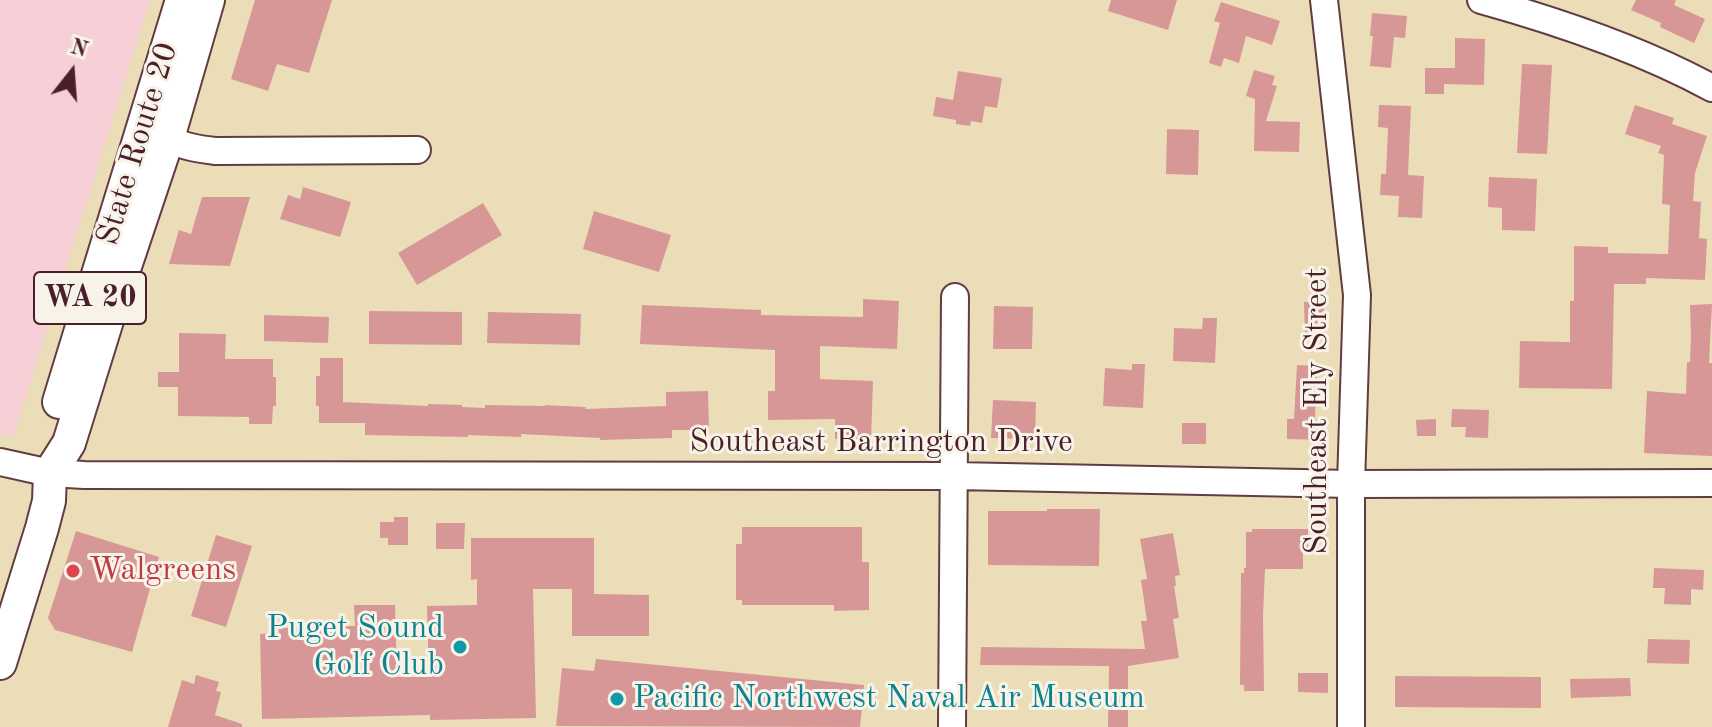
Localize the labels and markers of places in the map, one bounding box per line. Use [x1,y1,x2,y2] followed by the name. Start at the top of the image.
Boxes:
[89,552,236,590] place label: Walgreens
[64,562,82,580] marker: Walgreens
[266,610,444,685] place label: Puget Sound Golf Club
[451,638,469,656] marker: Puget Sound Golf Club
[633,680,1145,718] place label: Pacific Northwest Naval Air Museum
[608,690,626,708] marker: Pacific Northwest Naval Air Museum

